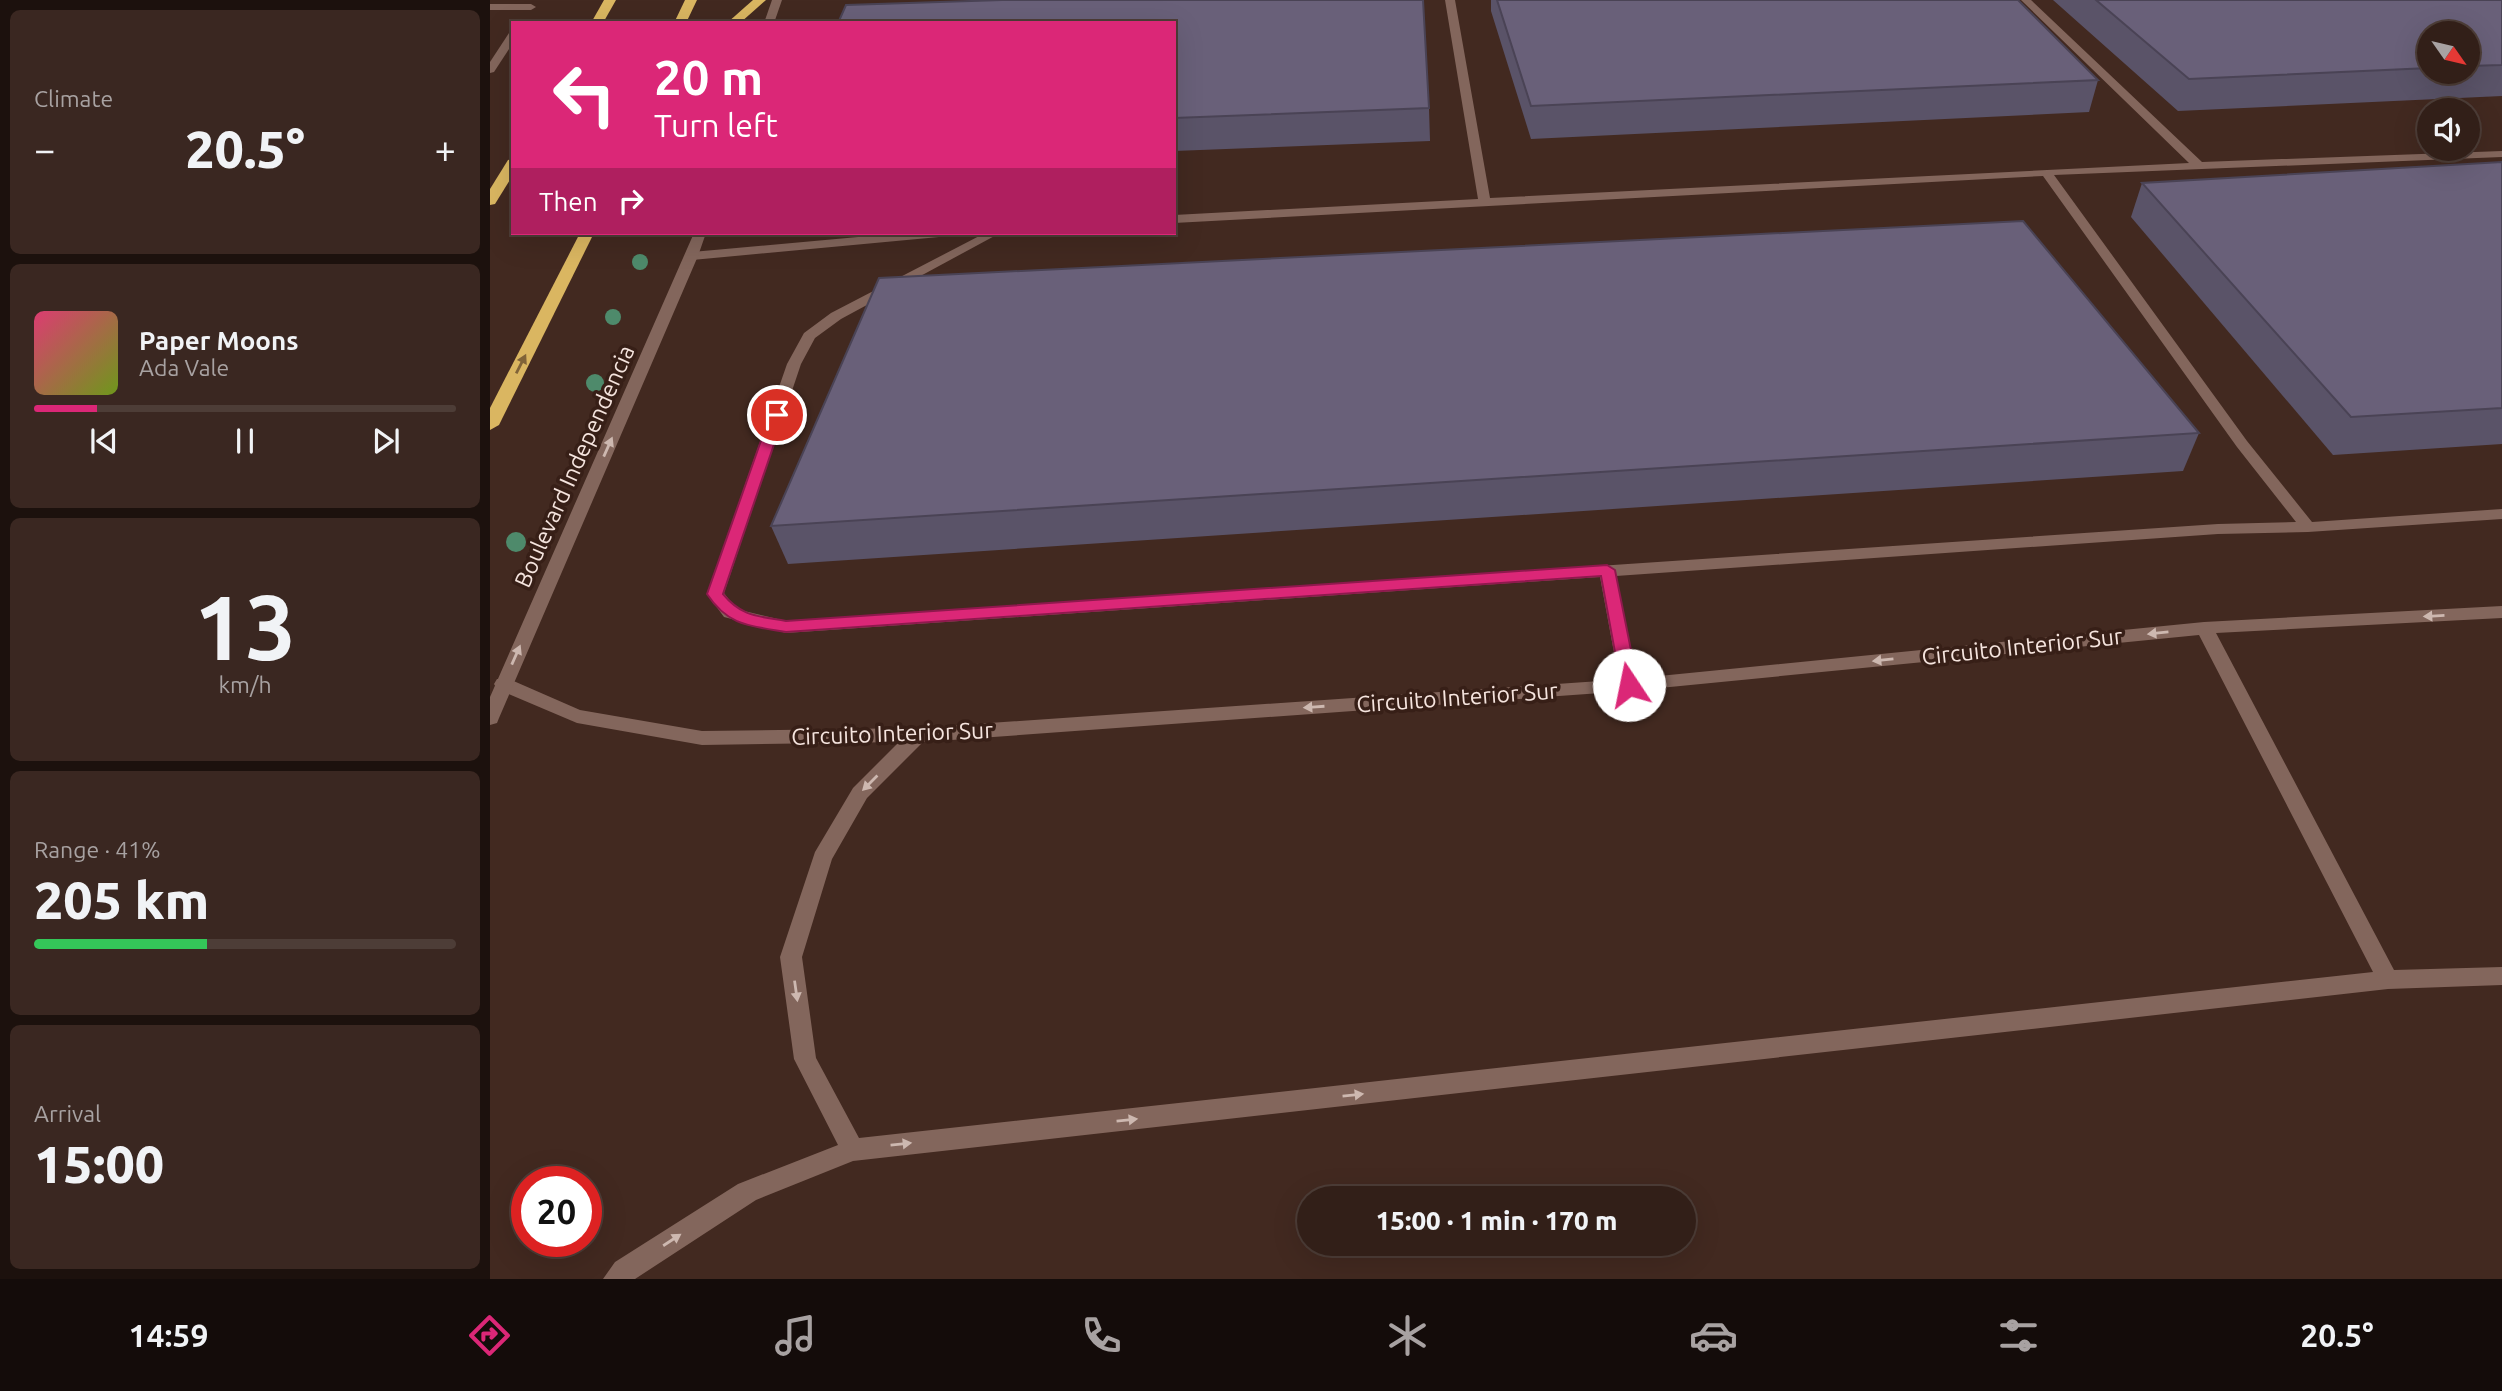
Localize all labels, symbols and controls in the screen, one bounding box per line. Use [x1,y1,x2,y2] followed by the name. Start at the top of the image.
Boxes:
[2417,21,2480,84] north arrow
[2417,21,2480,161] map controls
[539,49,630,140] icon: left
[654,49,763,104] text: 20 m
[34,86,113,111] text: Climate
[2417,98,2480,161] button: sound
[654,107,778,143] text: Turn left
[185,120,305,178] text: 20.5°
[34,128,55,170] text: −
[435,128,456,170] text: +
[612,182,650,220] icon: right
[539,187,598,216] text: Then
[139,326,298,355] text: Paper Moons
[509,341,639,591] street label: Boulevard Independencia
[516,354,527,374] one-way arrow
[139,355,229,380] text: Ada Vale
[747,385,807,445] pin
[758,396,796,434] icon: arrive
[85,422,123,460] icon: previous
[226,422,264,460] icon: pause
[367,422,405,460] icon: next
[602,437,614,457] one-way arrow
[194,575,296,677] text: 13
[2423,610,2445,621] one-way arrow
[1920,623,2124,669] street label: Circuito Interior Sur
[2147,627,2169,638] one-way arrow
[510,645,522,665] one-way arrow
[1592,648,1666,722] position arrow
[1872,655,1894,666] one-way arrow
[218,672,272,697] text: km/h
[1355,677,1559,717] street label: Circuito Interior Sur
[1303,702,1325,713] one-way arrow
[791,717,994,749] street label: Circuito Interior Sur
[862,775,879,792] one-way arrow
[34,837,161,862] text: Range · 41%
[34,871,209,929] text: 205 km
[790,980,801,1002] one-way arrow
[1343,1089,1365,1100] one-way arrow
[34,1101,101,1126] text: Arrival
[1117,1114,1139,1125] one-way arrow
[34,1135,164,1193] text: 15:00
[890,1139,912,1150] one-way arrow
[511,1166,602,1257] speed limit sign: 20
[1376,1206,1617,1235] text: 15:00 · 1 min · 170 m
[662,1234,681,1247] one-way arrow
[465,1311,514,1360] icon: directions
[771,1311,820,1360] icon: music
[1077,1311,1126,1360] icon: phone
[1383,1311,1432,1360] icon: climate
[1689,1311,1738,1360] icon: car
[1994,1311,2043,1360] icon: filters
[128,1317,208,1353] text: 14:59
[2300,1317,2373,1353] text: 20.5°

